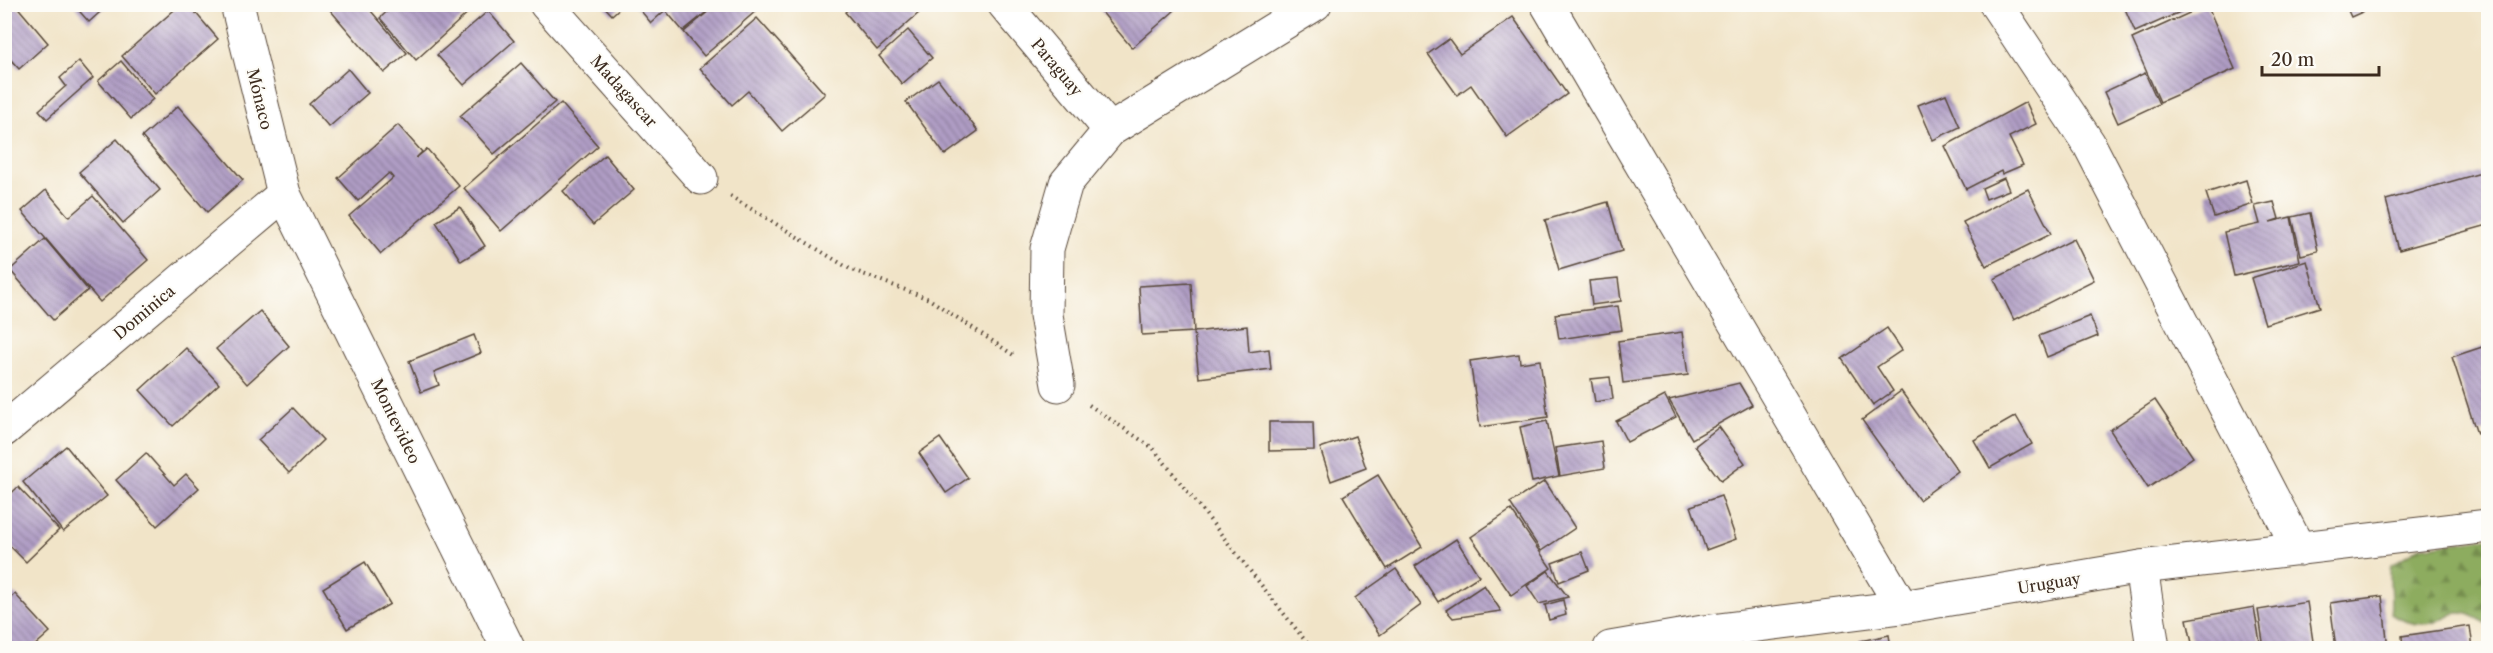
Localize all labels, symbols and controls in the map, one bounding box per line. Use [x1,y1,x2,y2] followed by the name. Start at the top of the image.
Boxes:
[1027,34,1088,101] street label: Paraguay
[2262,39,2379,77] scale bar
[2271,49,2315,71] text: 20 m
[586,51,662,131] street label: Madagascar
[243,66,277,132] street label: Mónaco
[109,280,179,344] street label: Dominica
[367,375,425,467] street label: Montevideo
[2016,568,2083,598] street label: Uruguay

